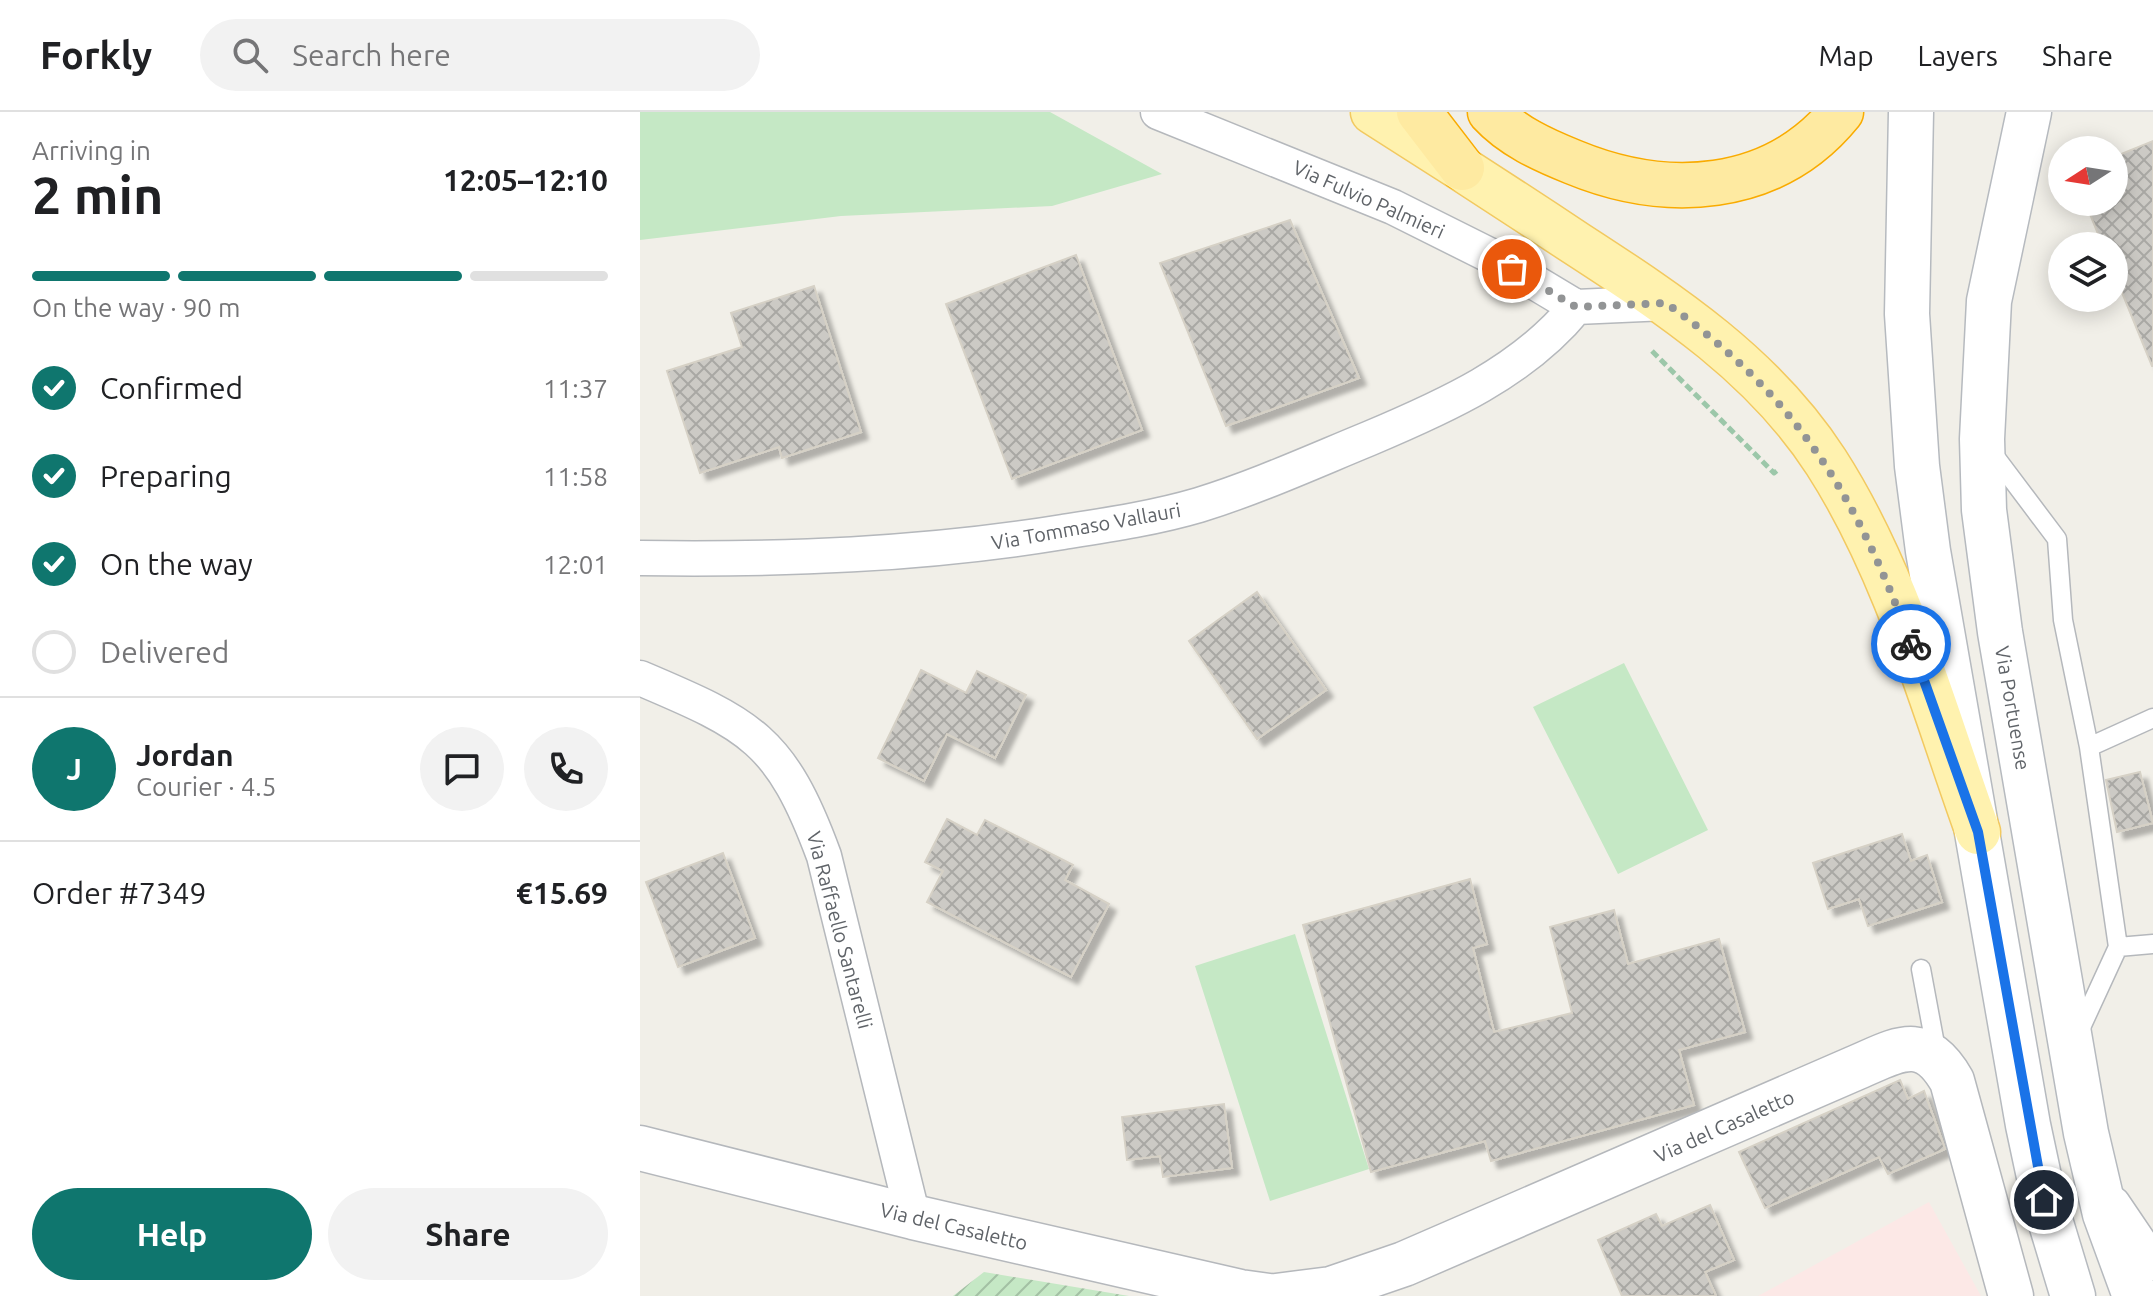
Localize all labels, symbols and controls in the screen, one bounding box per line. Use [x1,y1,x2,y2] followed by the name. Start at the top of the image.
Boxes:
[200,19,760,91] search box
[228,33,272,77] icon: search
[40,34,152,76] text: Forkly
[292,38,451,72] text: Search here
[1818,40,1874,71] text: Map
[1918,40,1998,71] text: Layers
[2042,40,2113,71] text: Share
[32,136,151,165] text: Arriving in
[2048,136,2128,216] north arrow
[2048,136,2128,312] map controls
[1290,155,1448,243] street label: Via Fulvio Palmieri
[443,163,608,197] text: 12:05–12:10
[32,166,163,224] text: 2 min
[2048,232,2128,312] button: layers
[1478,235,1546,303] pin
[1490,247,1534,291] icon: bag
[32,293,240,322] text: On the way · 90 m
[32,366,76,410] icon: check
[100,371,243,405] text: Confirmed
[543,374,608,403] text: 11:37
[32,454,76,498] icon: check
[100,459,232,493] text: Preparing
[543,462,608,491] text: 11:58
[989,498,1183,554] street label: Via Tommaso Vallauri
[32,542,76,586] icon: check
[100,547,253,581] text: On the way
[543,550,608,579] text: 12:01
[1871,604,1951,684] courier
[1889,622,1933,666] icon: bike
[100,635,229,669] text: Delivered
[1991,644,2035,772] street label: Via Portuense
[420,727,504,811] button: chat
[524,727,608,811] button: phone
[136,738,234,772] text: Jordan
[66,752,82,786] text: J
[136,772,276,801] text: Courier · 4.5
[803,829,877,1031] street label: Via Raffaello Santarelli
[32,876,206,910] text: Order #7349
[516,876,608,910] text: €15.69
[1650,1085,1798,1167] street label: Via del Casaletto
[2010,1166,2078,1234] pin
[2022,1178,2066,1222] icon: home
[32,1188,312,1280] button: Help
[328,1188,608,1280] button: Share
[878,1198,1030,1254] street label: Via del Casaletto

